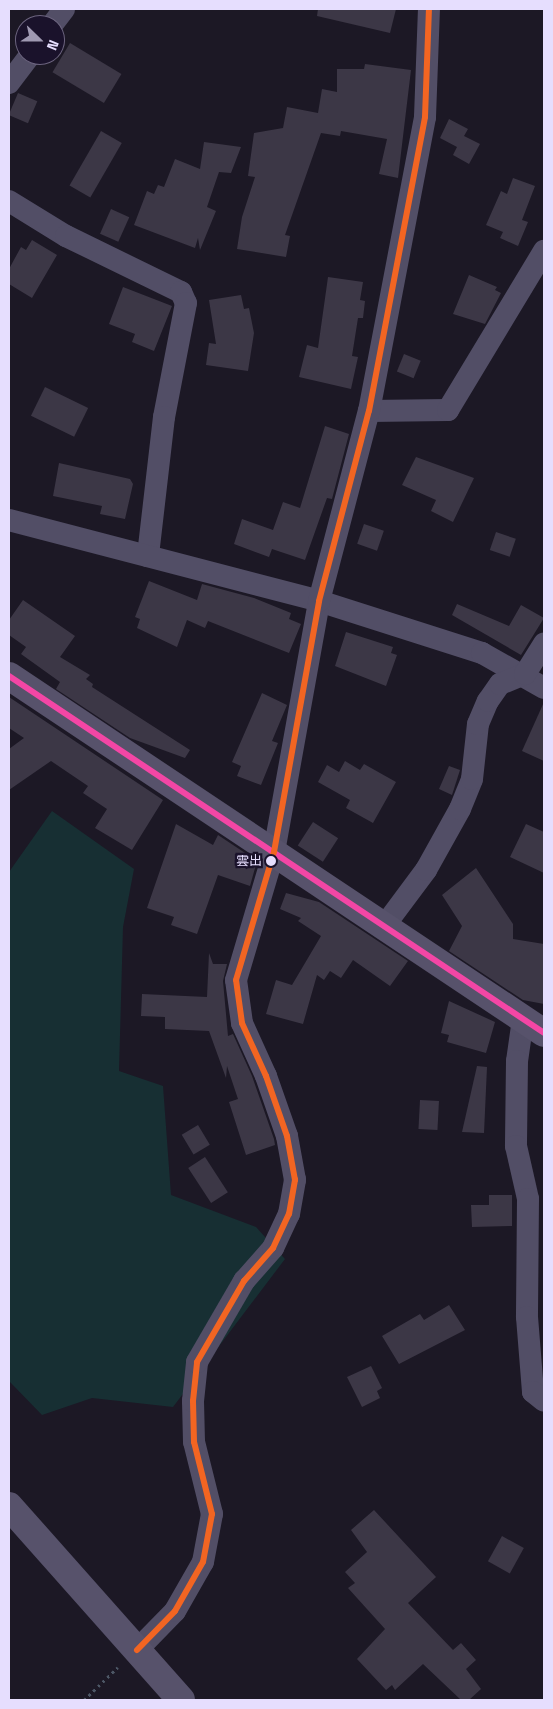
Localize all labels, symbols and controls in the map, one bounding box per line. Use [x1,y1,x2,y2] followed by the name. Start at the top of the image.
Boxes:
[15,15,65,65] north arrow
[43,38,63,53] text: N
[236,853,262,869] place label: 雲出
[266,856,276,866] marker: 雲出

